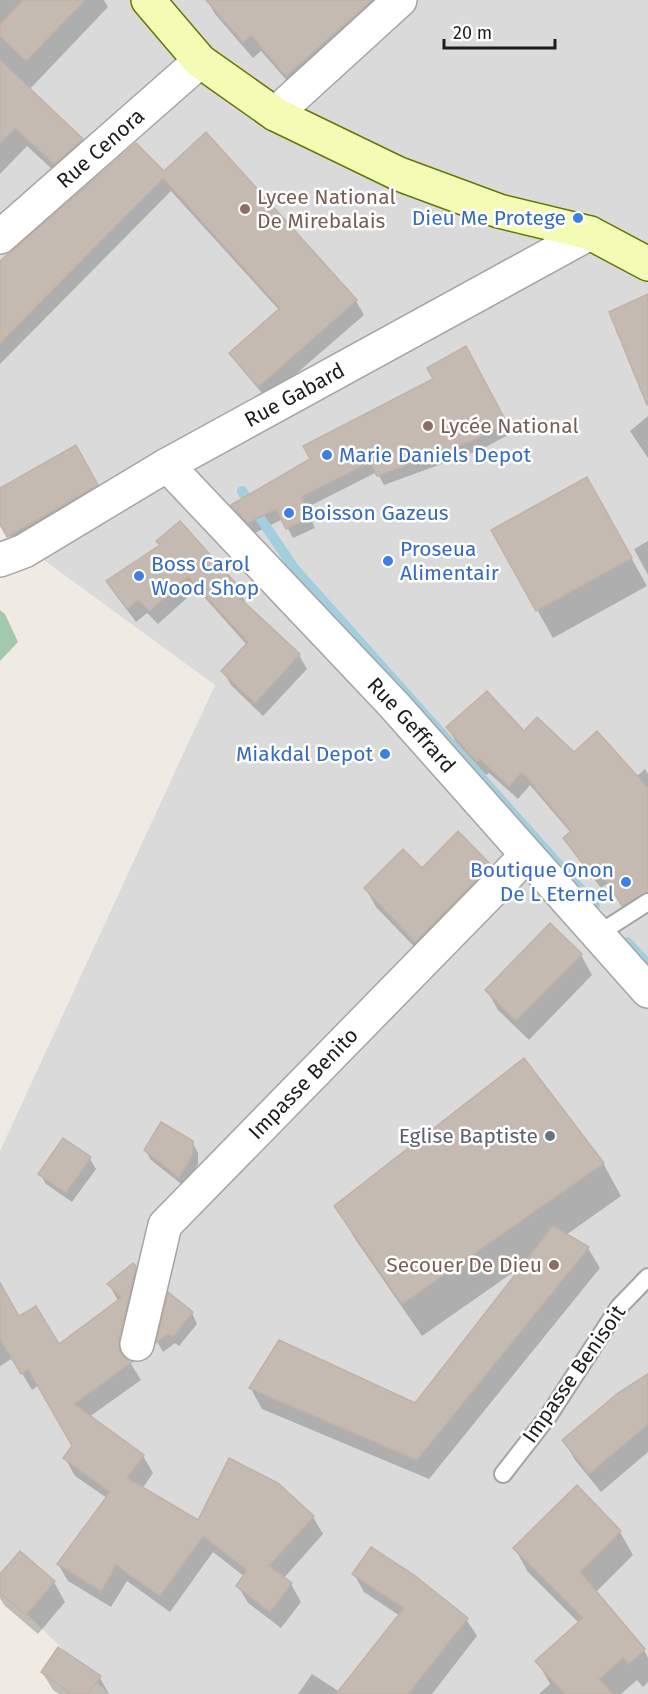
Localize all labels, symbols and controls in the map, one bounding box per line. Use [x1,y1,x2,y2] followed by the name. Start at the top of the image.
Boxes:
[444,12,555,50] scale bar
[453,22,492,44] text: 20 m
[51,103,150,194] street label: Rue Cenora
[257,184,396,234] place label: Lycee National De Mirebalais
[238,202,252,216] marker: Lycee National De Mirebalais
[412,205,566,231] place label: Dieu Me Protege
[571,211,585,225] marker: Dieu Me Protege
[240,357,349,433] street label: Rue Gabard
[440,413,579,439] place label: Lycée National
[421,419,435,433] marker: Lycée National
[339,442,531,468] place label: Marie Daniels Depot
[320,448,334,462] marker: Marie Daniels Depot
[301,500,449,526] place label: Boisson Gazeus
[282,506,296,520] marker: Boisson Gazeus
[400,536,499,586] place label: Proseua Alimentair
[151,551,259,601] place label: Boss Carol Wood Shop
[381,554,395,568] marker: Proseua Alimentair
[132,569,146,583] marker: Boss Carol Wood Shop
[362,672,461,778] street label: Rue Geffrard
[236,741,373,767] place label: Miakdal Depot
[378,747,392,761] marker: Miakdal Depot
[470,857,614,907] place label: Boutique Onon De L Eternel
[619,875,633,889] marker: Boutique Onon De L Eternel
[243,1022,364,1145] street label: Impasse Benito
[399,1123,538,1149] place label: Eglise Baptiste
[543,1129,557,1143] marker: Eglise Baptiste
[386,1252,542,1278] place label: Secouer De Dieu
[547,1258,561,1272] marker: Secouer De Dieu
[517,1300,631,1448] street label: Impasse Benisoit

